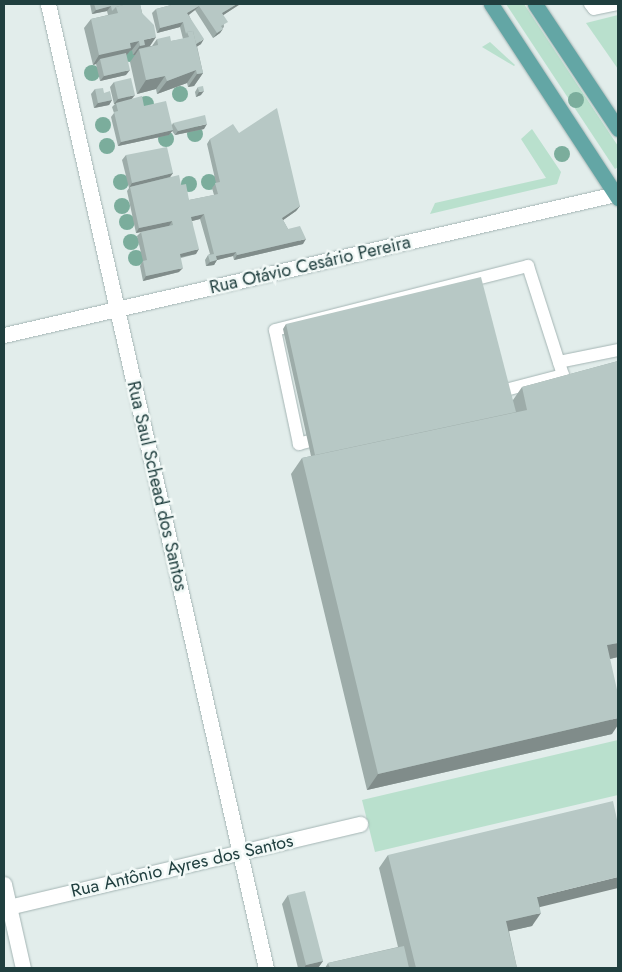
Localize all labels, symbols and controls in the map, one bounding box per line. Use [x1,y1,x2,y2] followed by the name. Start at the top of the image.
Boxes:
[207,231,413,299] street label: Rua Otávio Cesário Pereira
[122,379,192,593] street label: Rua Saul Schead dos Santos
[69,830,295,902] street label: Rua Antônio Ayres dos Santos

